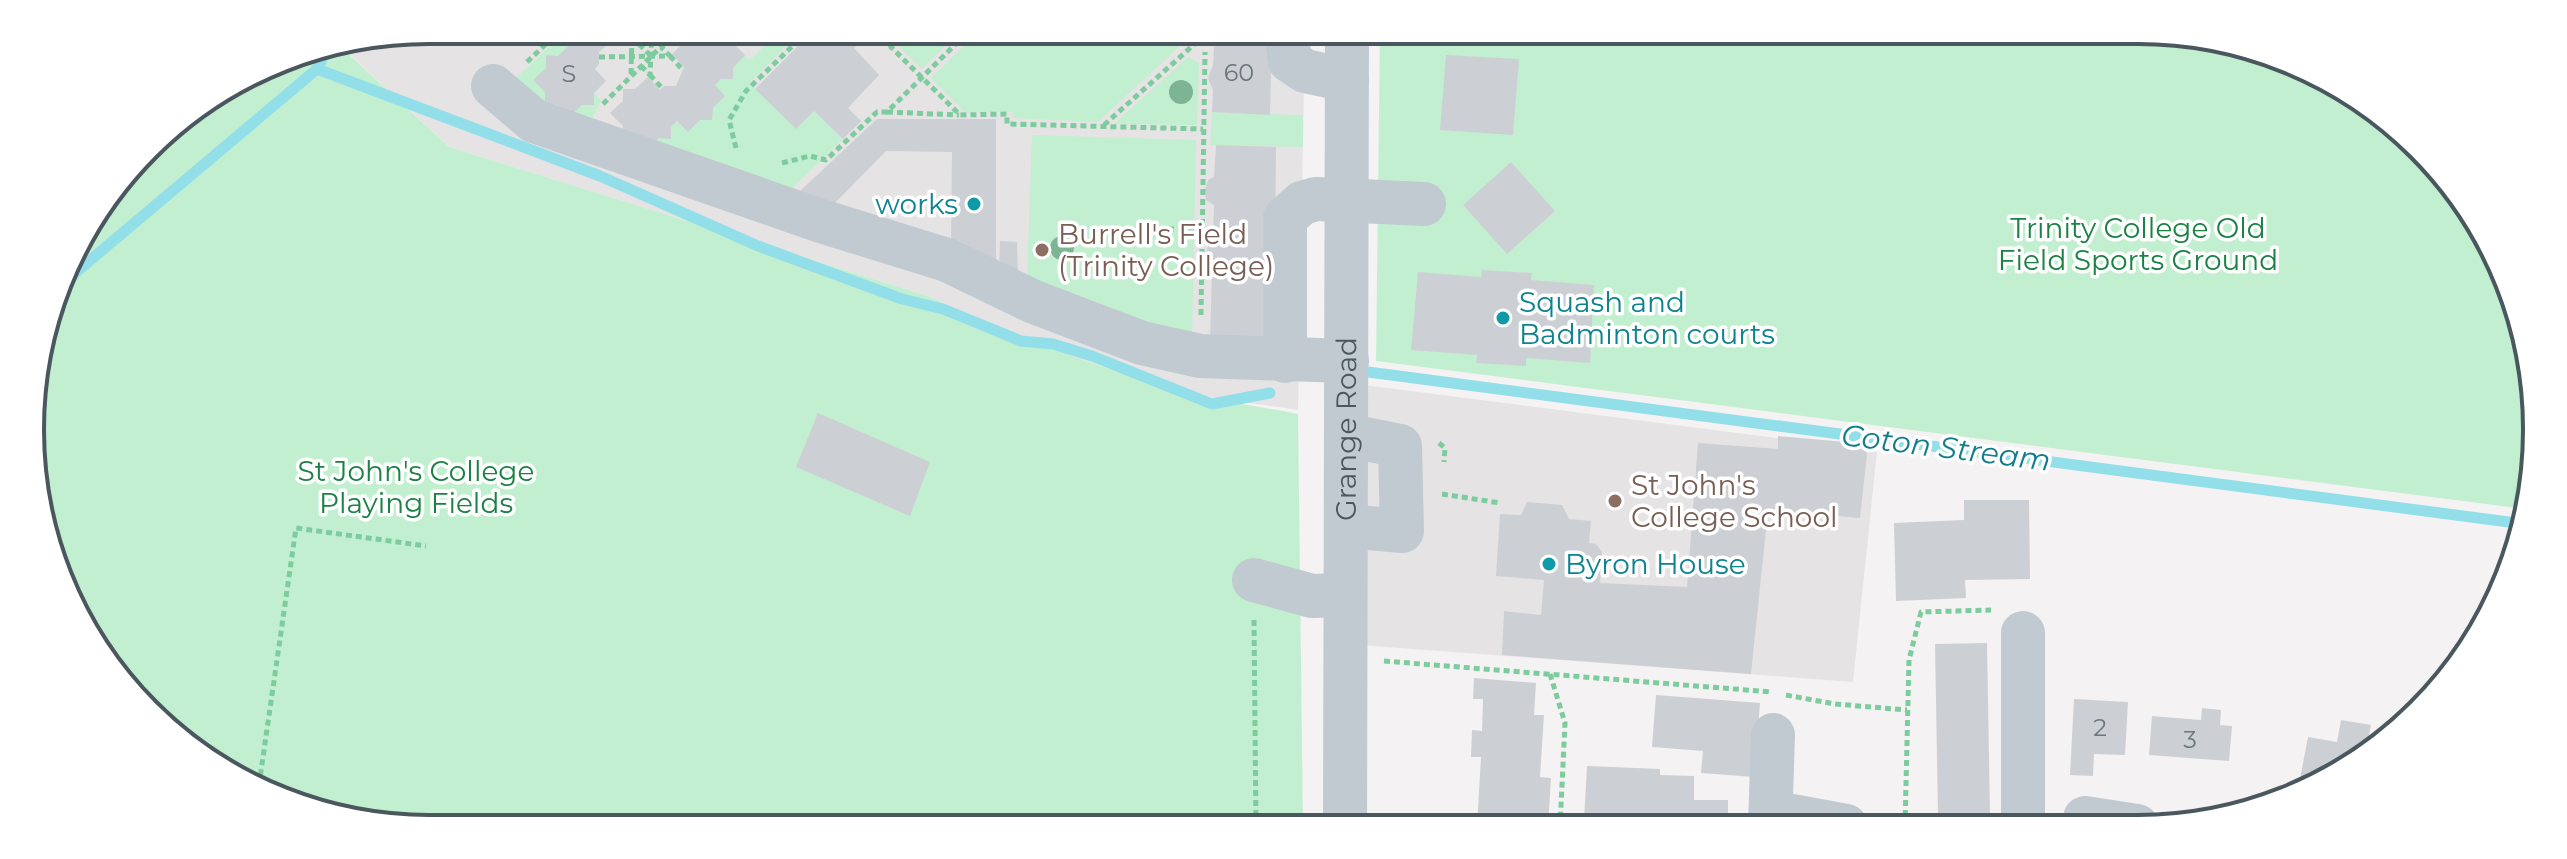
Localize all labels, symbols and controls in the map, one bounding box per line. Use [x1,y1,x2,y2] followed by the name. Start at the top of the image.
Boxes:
[1224,58,1254,87] house number: 60
[562,59,576,88] house number: S
[875,187,958,221] place label: works
[965,195,983,213] marker: works
[1998,211,2278,277] park label: Trinity College Old Field Sports Ground
[1058,217,1274,283] place label: Burrell's Field (Trinity College)
[1033,241,1051,259] marker: Burrell's Field (Trinity College)
[1519,285,1775,351] place label: Squash and Badminton courts
[1494,309,1512,327] marker: Squash and Badminton courts
[1329,337,1363,521] street label: Grange Road
[1839,416,2053,479] water label: Coton Stream
[298,454,534,520] park label: St John's College Playing Fields
[1631,468,1838,534] place label: St John's College School
[1606,492,1624,510] marker: St John's College School
[1565,547,1746,581] place label: Byron House
[1540,555,1558,573] marker: Byron House
[2093,713,2107,742] house number: 2
[2183,725,2197,754] house number: 3

